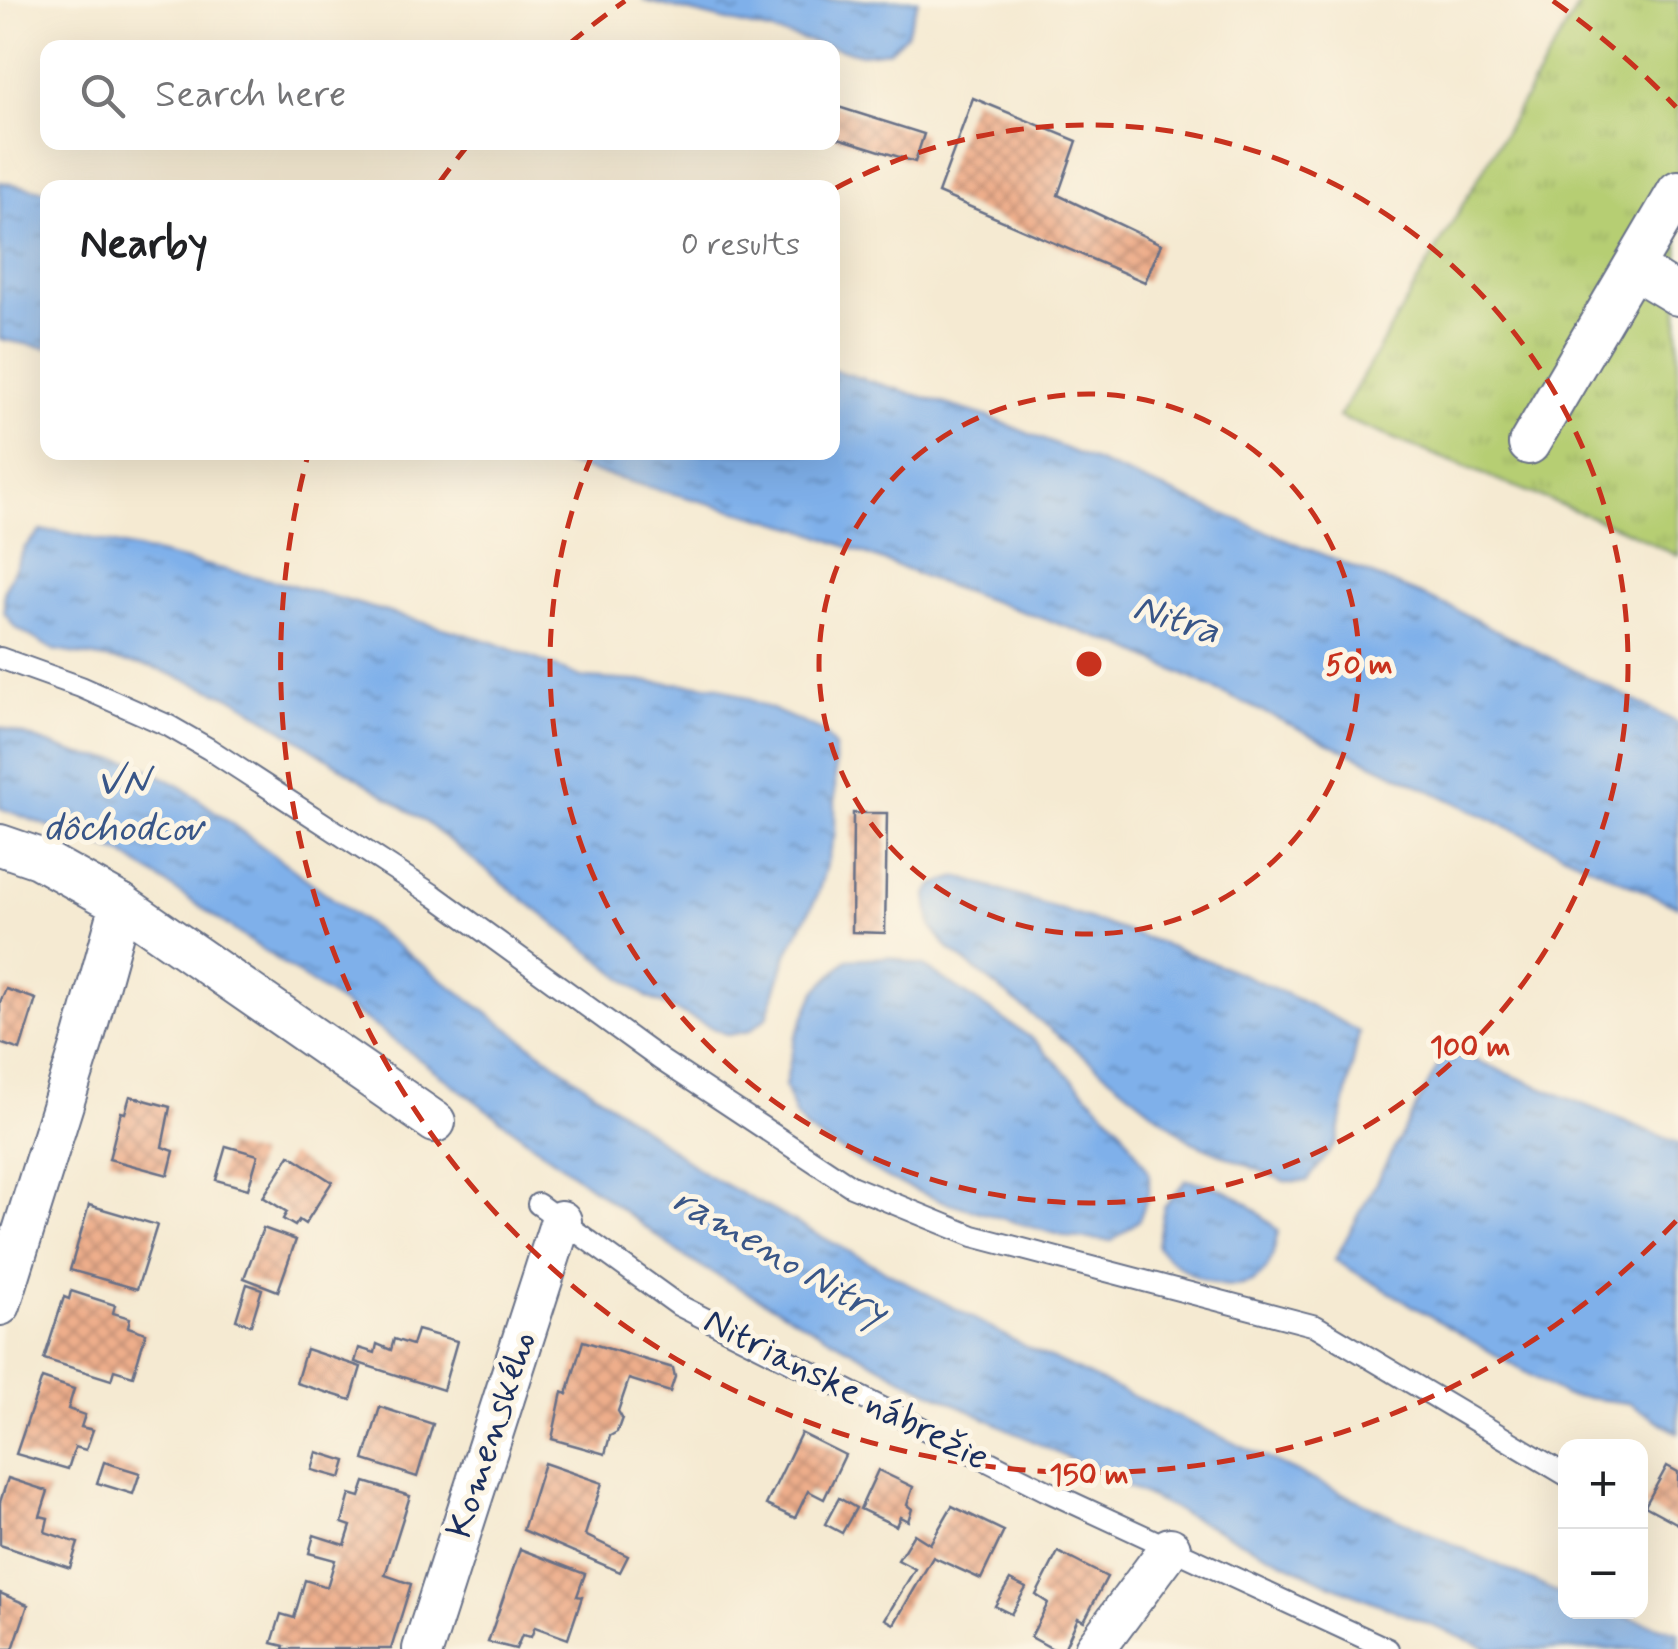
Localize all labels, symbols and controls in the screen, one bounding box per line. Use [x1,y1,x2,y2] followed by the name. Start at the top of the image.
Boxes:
[40,40,840,150] search box
[75,68,130,123] icon: search
[155,71,346,120] text: Search here
[80,218,208,273] text: Nearby
[681,224,800,266] text: 0 results
[1126,582,1226,658] water label: Nitra
[1071,646,1107,682] centre of rings
[1325,646,1393,685] text: 50 m
[43,757,207,855] water label: VN dôchodcov
[1430,1028,1510,1067] text: 100 m
[664,1175,899,1341] water label: rameno Nitry
[695,1297,997,1483] street label: Nitrianske nábrežie
[436,1325,548,1545] street label: Komenského
[1558,1439,1648,1619] map controls
[1558,1439,1648,1529] button: +
[1049,1456,1129,1495] text: 150 m
[1558,1529,1648,1619] button: −

